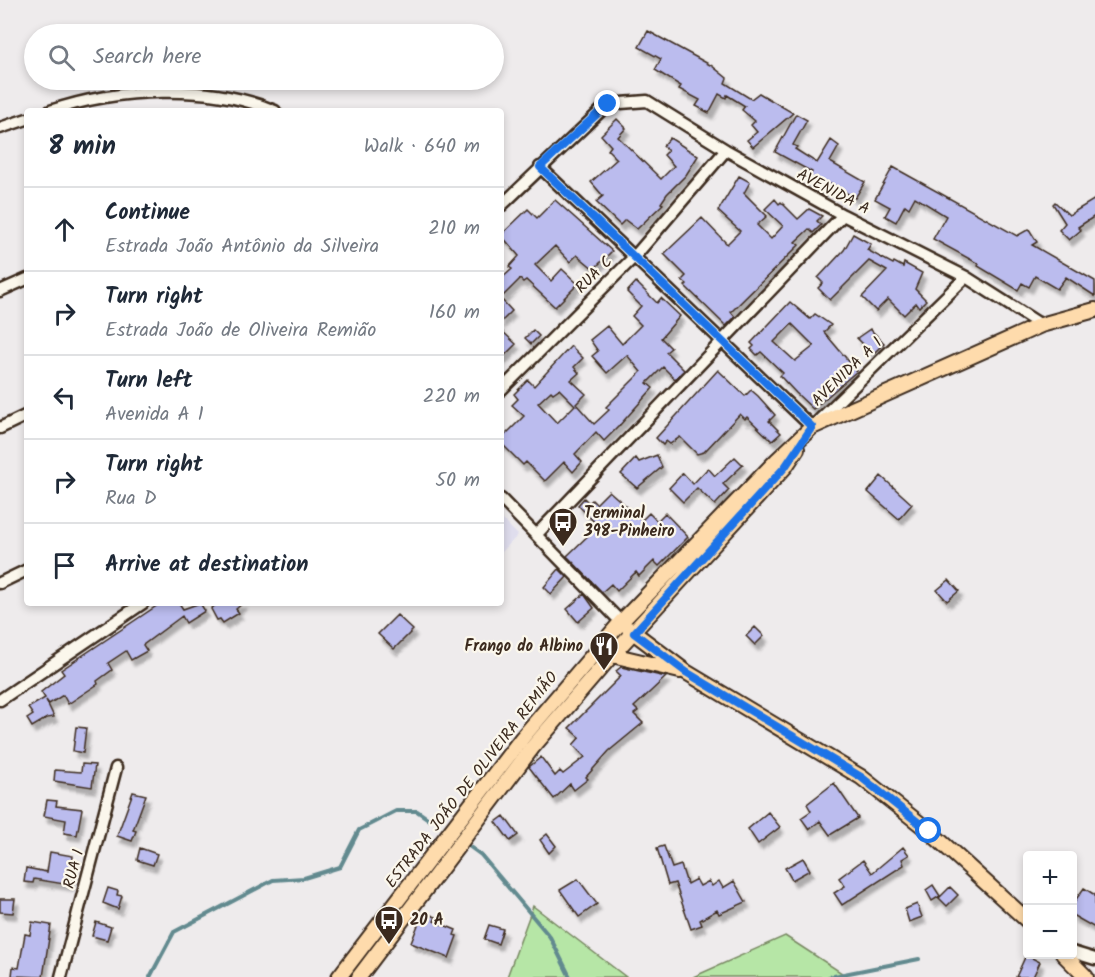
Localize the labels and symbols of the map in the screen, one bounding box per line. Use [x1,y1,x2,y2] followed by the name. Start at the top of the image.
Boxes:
[594,90,620,116] route end
[792,162,874,222] street label: AVENIDA A
[569,250,619,300] street label: RUA C
[806,331,888,413] street label: AVENIDA A 1
[583,501,675,544] place label: Terminal 398-Pinheiro
[547,506,579,548] bus stop icon: Terminal 398-Pinheiro
[588,630,620,672] restaurant icon: Frango do Albino
[465,634,583,659] place label: Frango do Albino
[379,666,565,894] street label: ESTRADA JOÃO DE OLIVEIRA REMIÃO
[915,817,941,843] route start
[57,846,91,892] street label: RUA 1
[373,904,405,946] bus stop icon: 20 A
[410,908,444,933] place label: 20 A

